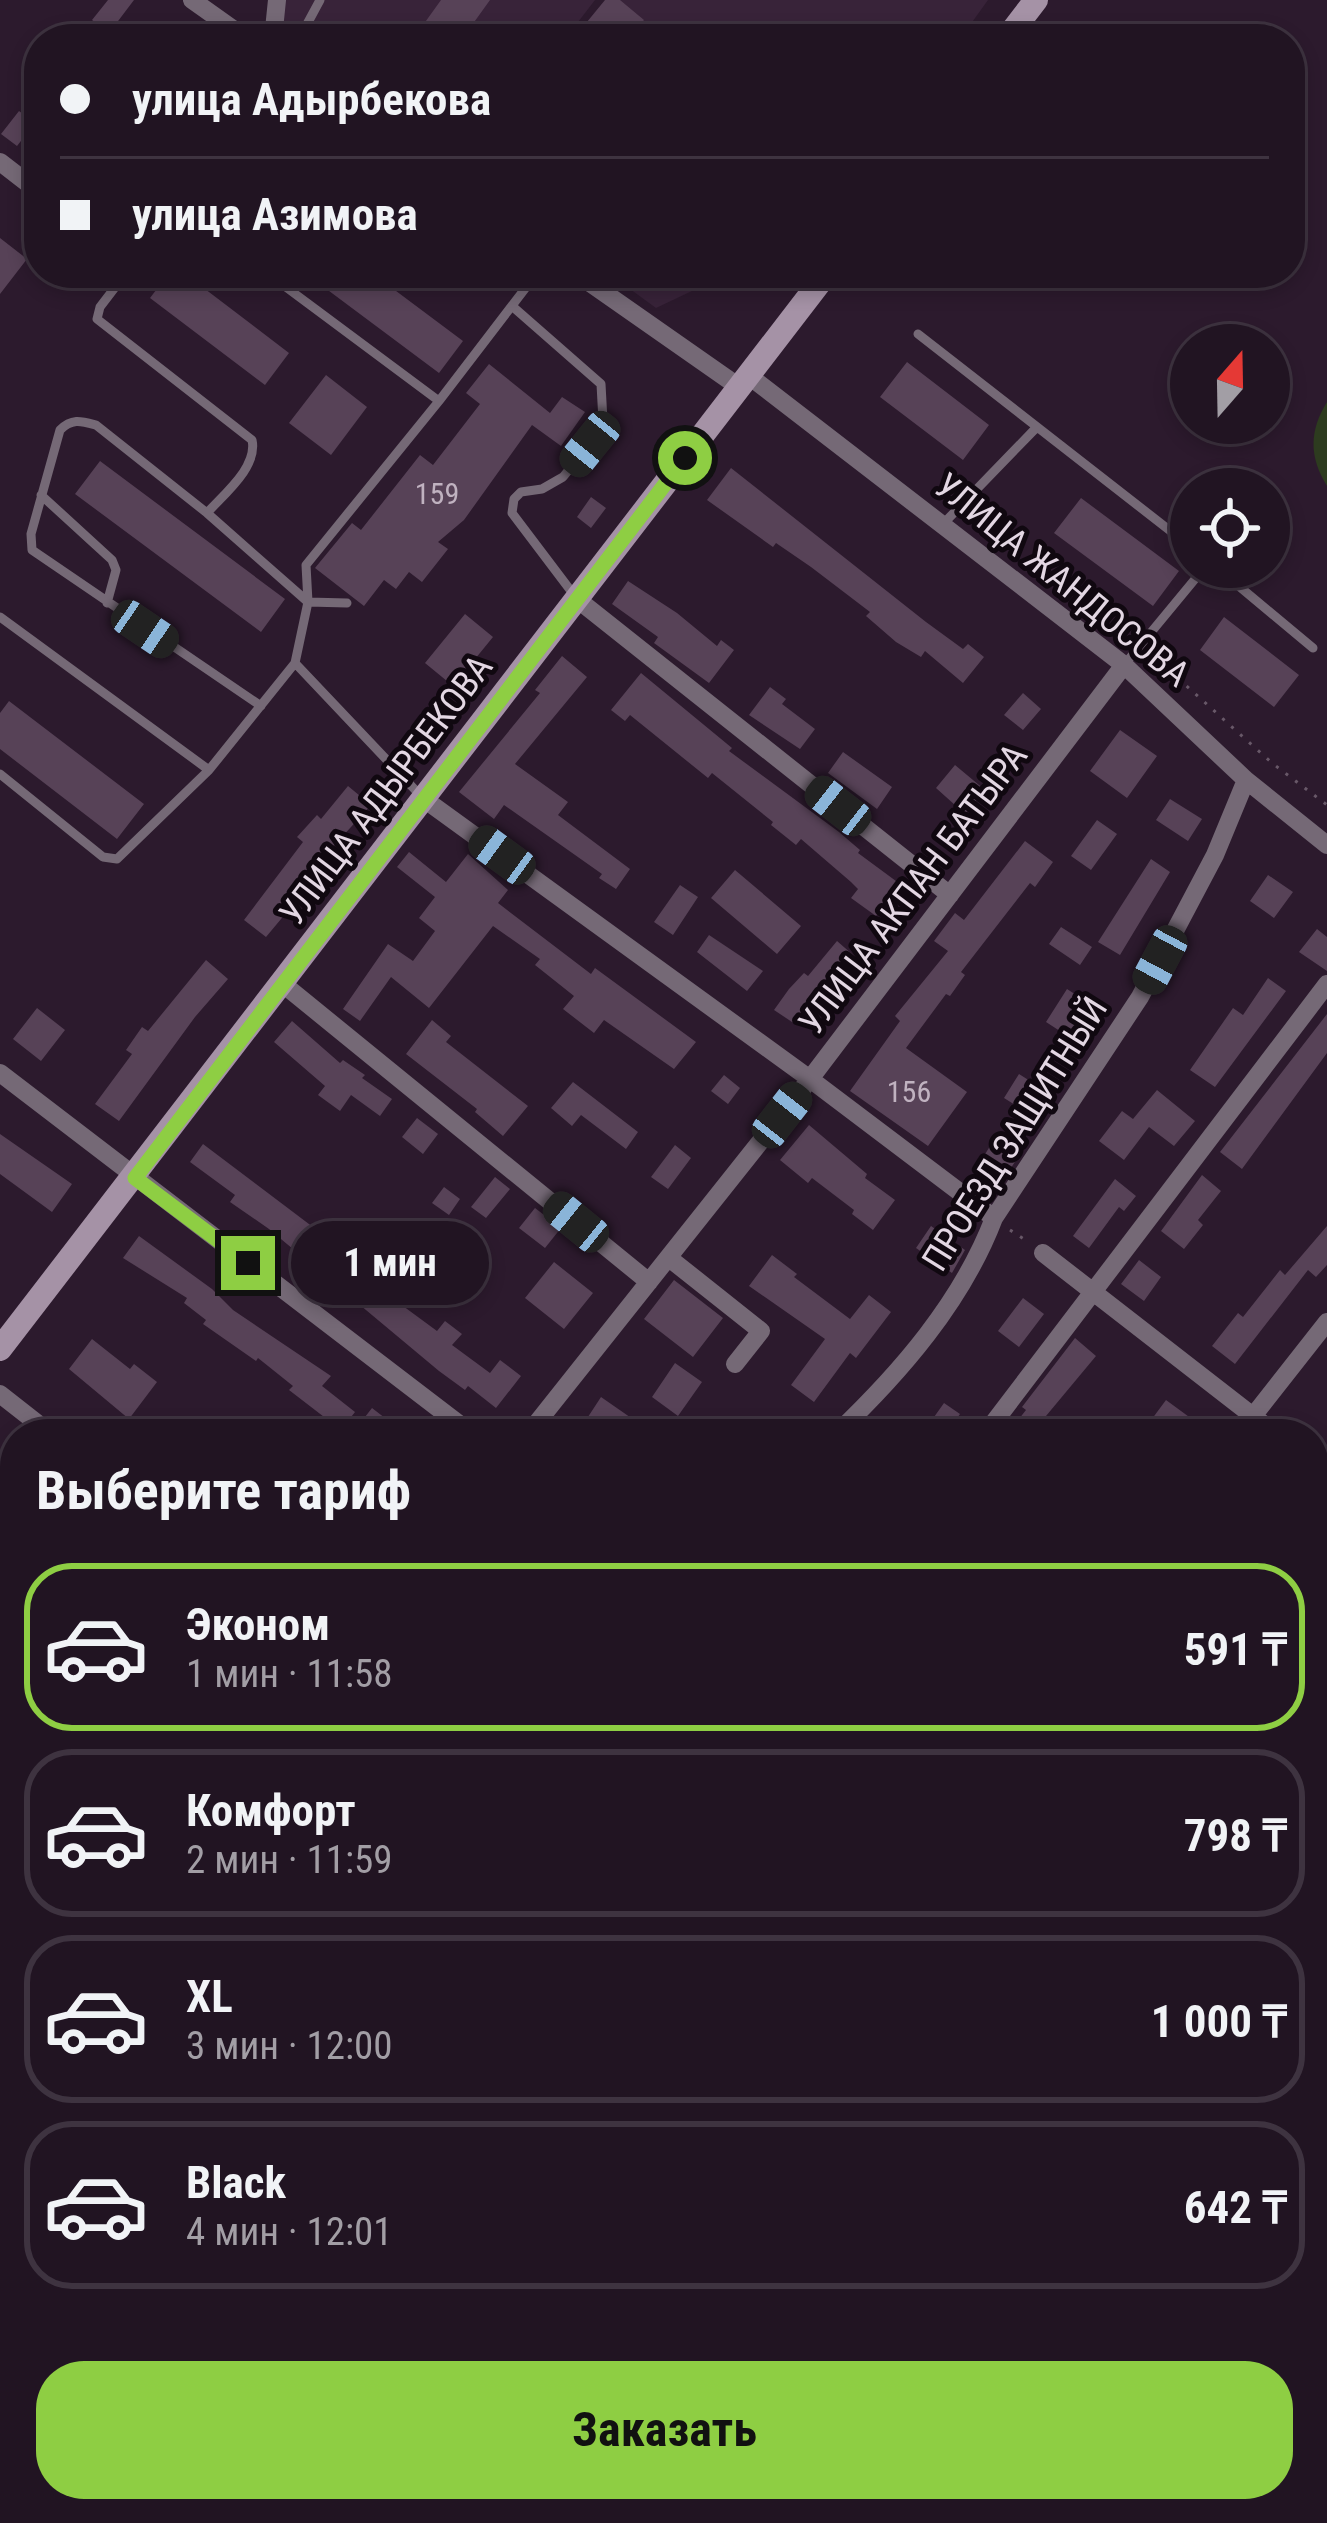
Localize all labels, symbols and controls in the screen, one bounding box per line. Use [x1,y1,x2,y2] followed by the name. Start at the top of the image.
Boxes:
[132,73,491,126] text: улица Адырбекова
[132,188,418,241] text: улица Азимова
[1170,324,1290,444] north arrow
[1170,324,1290,588] map controls
[553,405,627,483] car
[658,431,712,485] route start
[926,465,1198,696] street label: УЛИЦА ЖАНДОСОВА
[1170,468,1290,588] button: locate
[415,476,459,511] house number: 159
[105,594,185,664] car
[271,647,501,933] street label: УЛИЦА АДЫРБЕКОВА
[790,735,1036,1043] street label: УЛИЦА АКПАН БАТЫРА
[799,770,877,842] car
[462,819,542,891] car
[1127,920,1193,1000] car
[914,989,1116,1279] street label: ПРОЕЗД ЗАЩИТНЫЙ
[887,1074,931,1109] house number: 156
[746,1076,818,1154] car
[537,1185,615,1259] car
[290,1221,488,1305] callout: 1 мин
[221,1236,275,1290] route end
[343,1240,437,1286] text: 1 мин
[36,1459,411,1522] text: Выберите тариф
[42,1593,150,1701] icon: car
[186,1598,330,1651] text: Эконом
[1184,1623,1287,1676] text: 591 ₸
[186,1651,393,1697] text: 1 мин · 11:58
[42,1779,150,1887] icon: car
[186,1784,356,1837] text: Комфорт
[1184,1809,1287,1862] text: 798 ₸
[186,1837,393,1883] text: 2 мин · 11:59
[42,1965,150,2073] icon: car
[186,1970,233,2023] text: XL
[1151,1995,1287,2048] text: 1 000 ₸
[186,2023,393,2069] text: 3 мин · 12:00
[42,2151,150,2259] icon: car
[186,2156,286,2209] text: Black
[1184,2181,1287,2234] text: 642 ₸
[186,2209,393,2255] text: 4 мин · 12:01
[36,2361,1293,2499] button: Заказать

